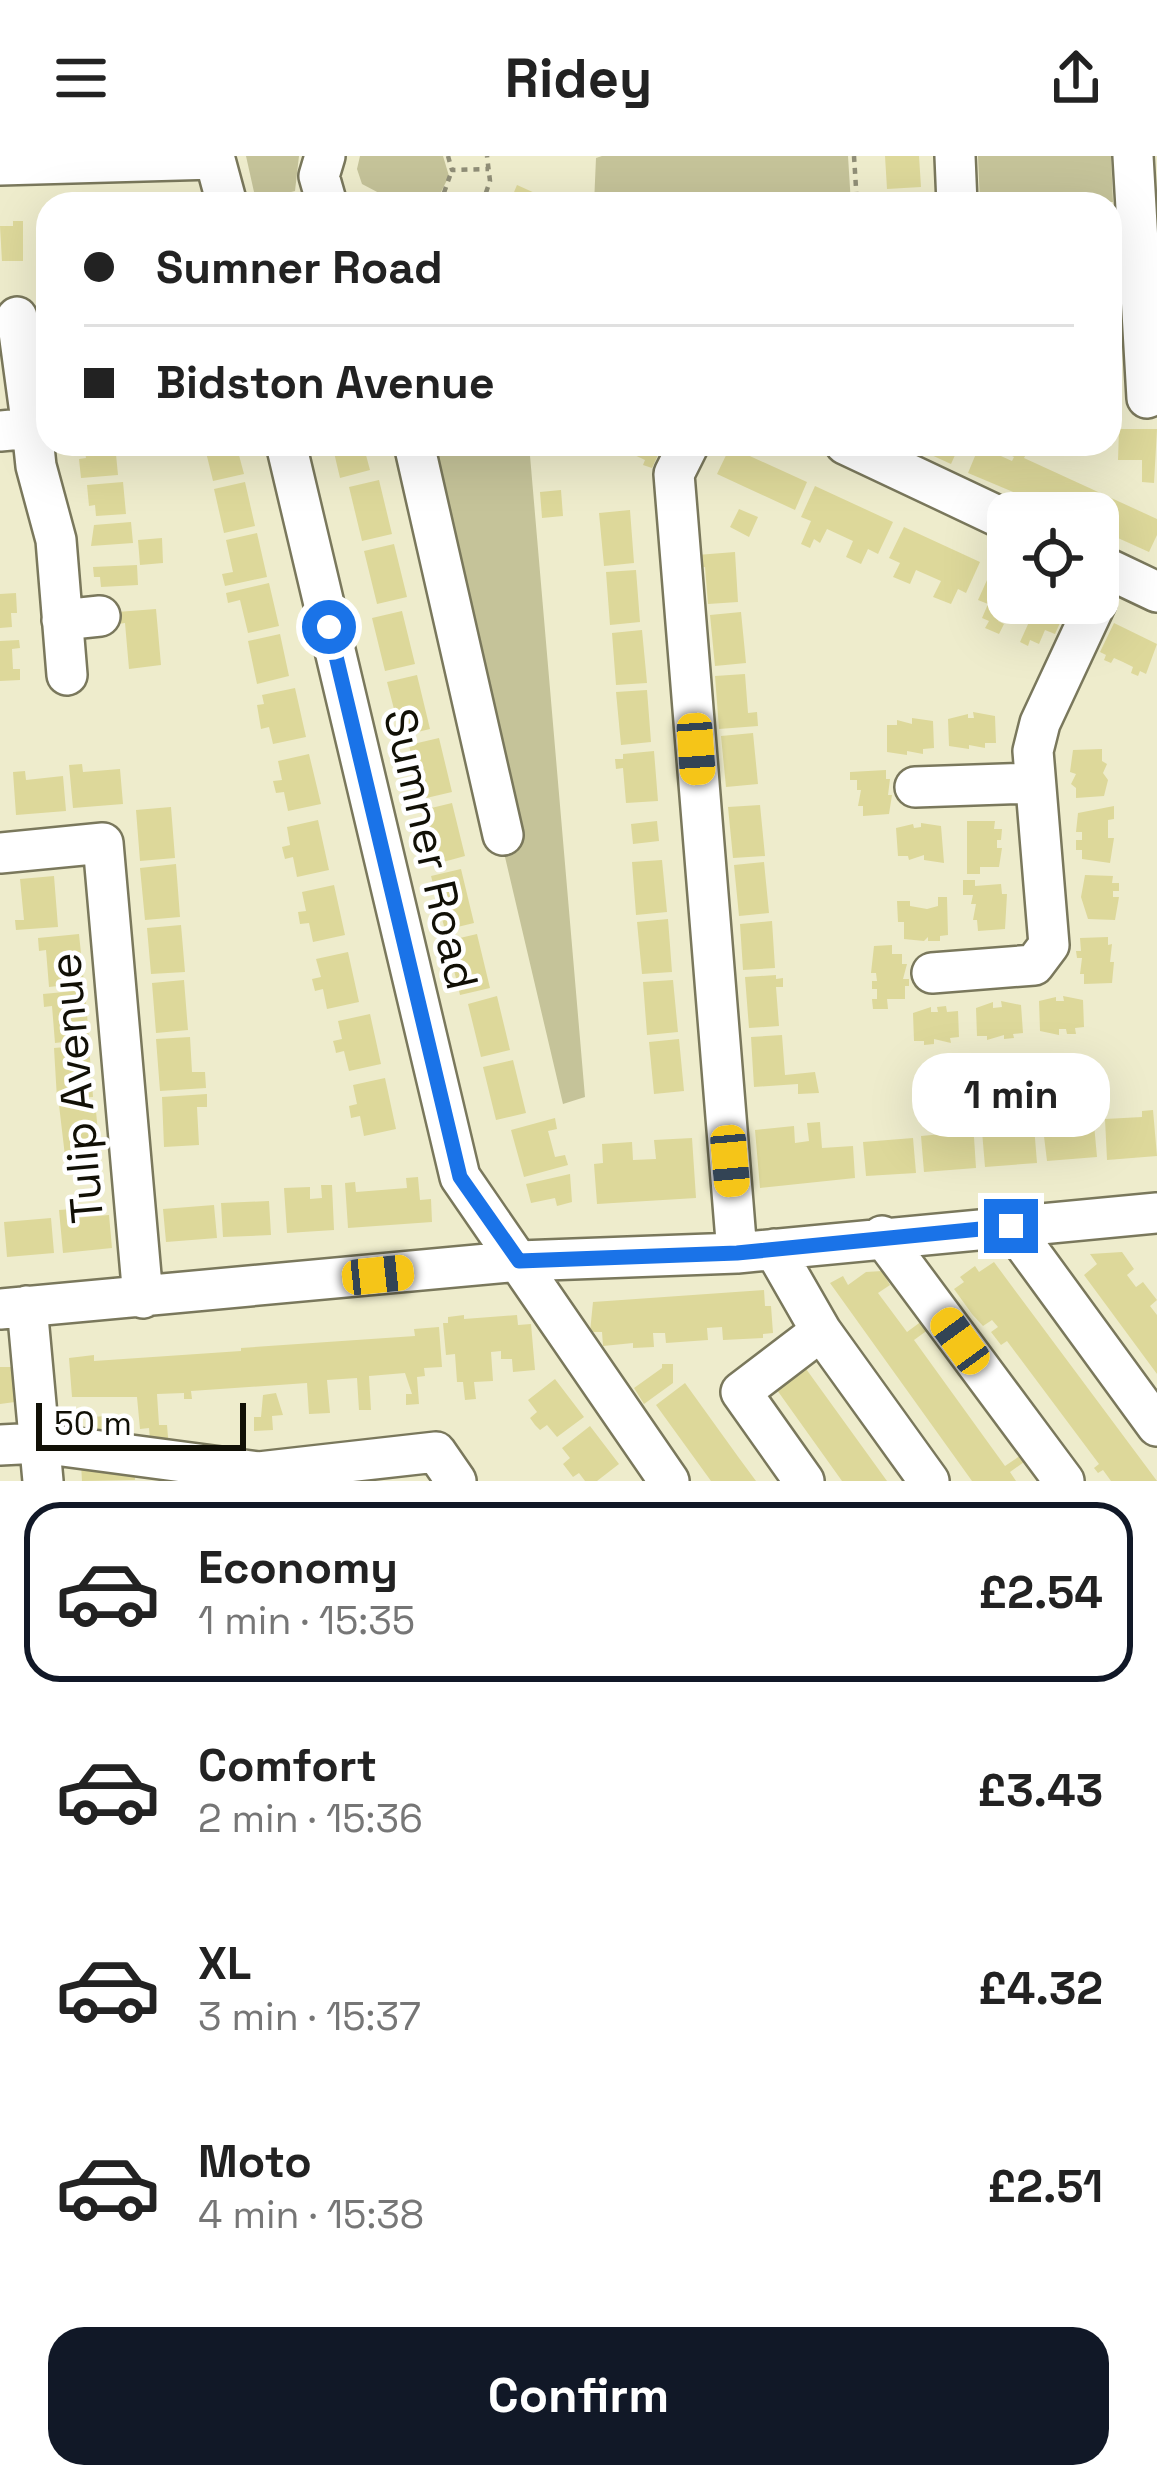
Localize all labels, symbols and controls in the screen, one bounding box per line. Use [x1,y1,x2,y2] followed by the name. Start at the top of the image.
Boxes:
[505,44,652,113] text: Ridey
[48,45,114,111] icon: menu
[1043,45,1109,111] icon: share
[156,239,443,296] text: Sumner Road
[156,354,495,411] text: Bidston Avenue
[987,492,1119,624] map controls
[987,492,1119,624] button: locate
[302,600,356,654] route start
[371,703,491,995] street label: Sumner Road
[676,712,716,786] car
[36,950,116,1226] street label: Tulip Avenue
[912,1052,1110,1136] callout: 1 min
[963,1070,1059,1119] text: 1 min
[709,1124,751,1198] car
[984,1199,1038,1253] route end
[340,1253,416,1297] car
[924,1301,996,1381] car
[36,1397,246,1450] scale bar
[54,1403,132,1445] text: 50 m
[54,1538,162,1646] icon: car
[198,1539,398,1596] text: Economy
[979,1564,1103,1621] text: £2.54
[198,1596,415,1645] text: 1 min · 15:35
[54,1736,162,1844] icon: car
[198,1737,377,1794] text: Comfort
[978,1762,1103,1819] text: £3.43
[198,1794,423,1843] text: 2 min · 15:36
[54,1934,162,2042] icon: car
[198,1935,251,1992] text: XL
[978,1960,1103,2017] text: £4.32
[198,1992,421,2041] text: 3 min · 15:37
[54,2132,162,2240] icon: car
[198,2133,312,2190] text: Moto
[988,2158,1103,2215] text: £2.51
[198,2190,424,2239] text: 4 min · 15:38
[48,2327,1109,2465] button: Confirm

